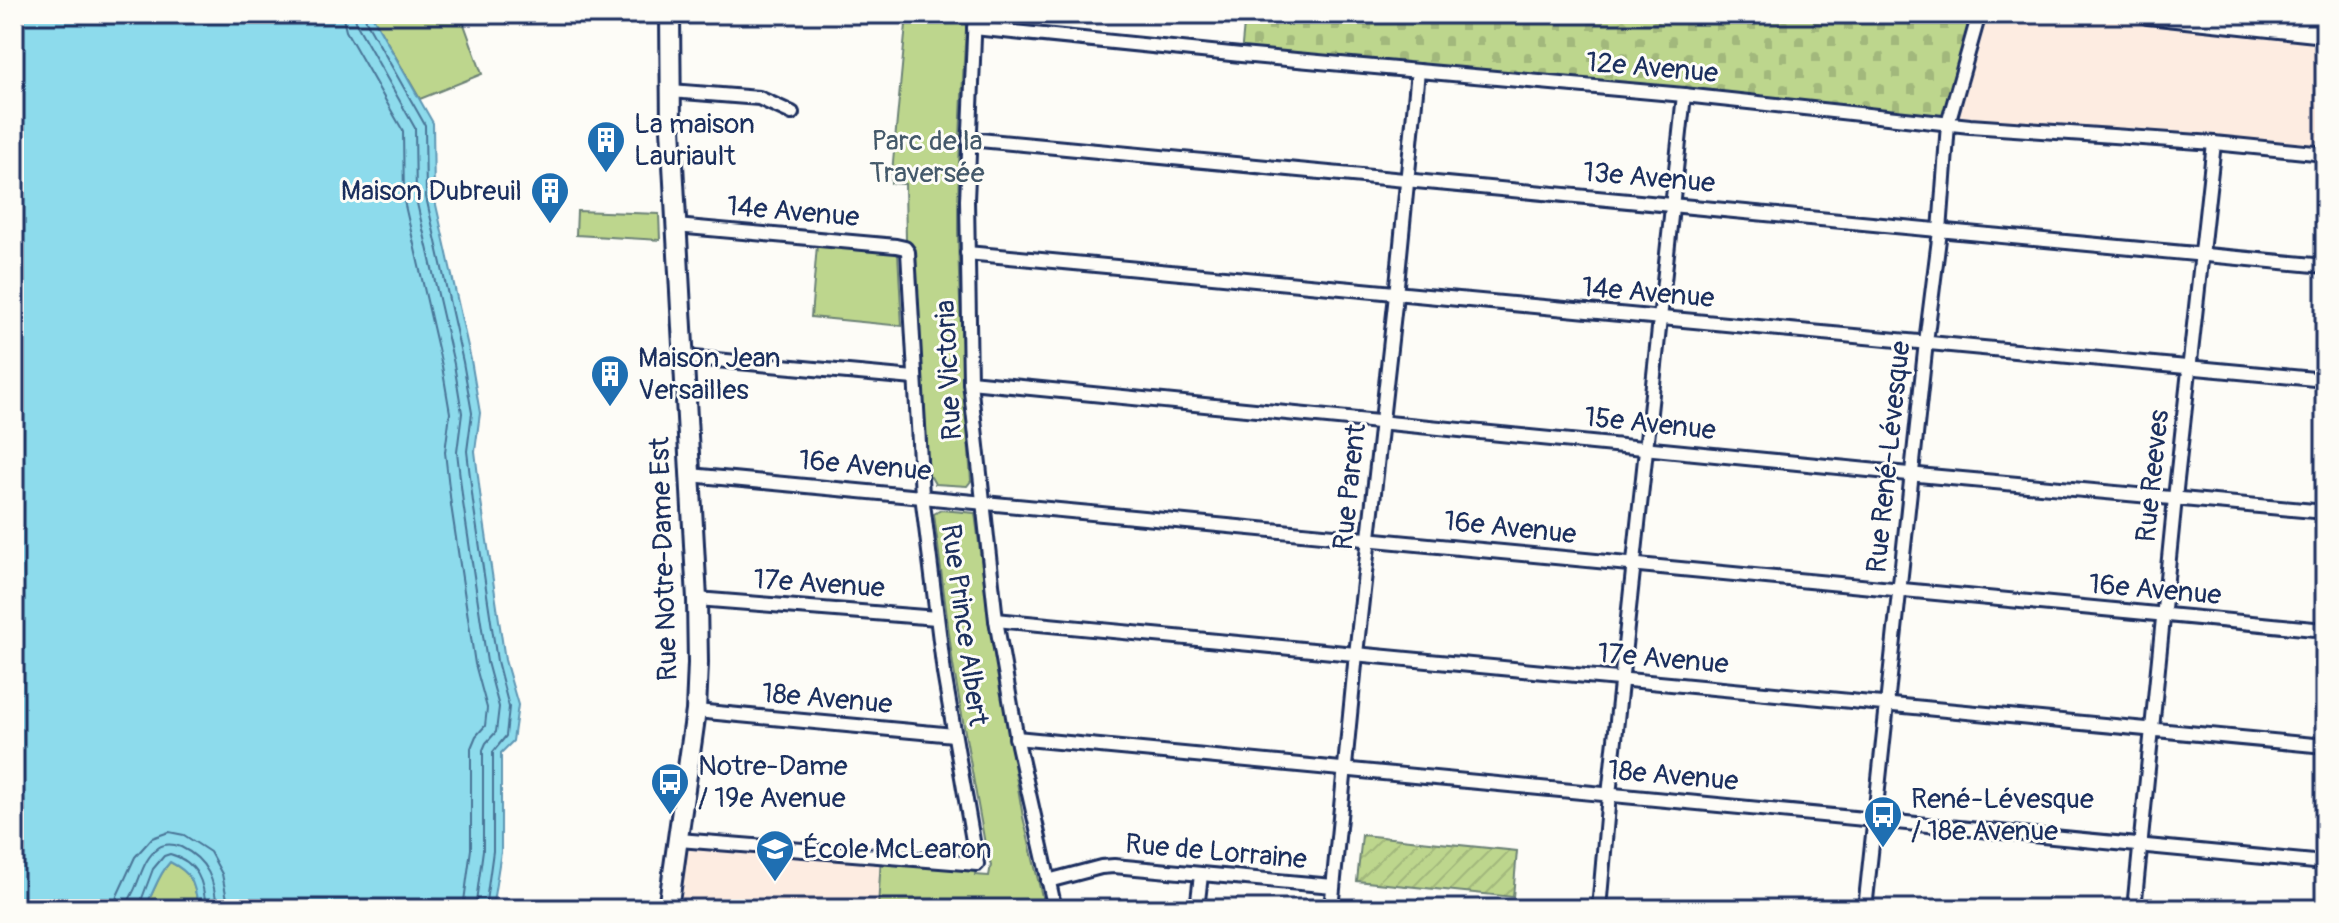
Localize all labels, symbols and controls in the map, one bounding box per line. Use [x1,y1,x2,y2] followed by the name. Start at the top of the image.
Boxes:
[1584,45,1720,91] street label: 12e Avenue
[634,107,755,174] place label: La maison Lauriault
[585,119,627,174] building icon: La maison Lauriault
[869,124,985,191] park label: Parc de la Traversée
[1581,155,1717,201] street label: 13e Avenue
[529,170,571,225] building icon: Maison Dubreuil
[341,174,522,209] place label: Maison Dubreuil
[725,189,861,235] street label: 14e Avenue
[1580,270,1716,316] street label: 14e Avenue
[928,299,970,441] street label: Rue Victoria
[1859,339,1919,575] street label: Rue René-Lévesque
[638,341,781,408] place label: Maison Jean Versailles
[589,353,631,408] building icon: Maison Jean Versailles
[1582,400,1718,448] street label: 15e Avenue
[2129,408,2177,544] street label: Rue Reeves
[1326,421,1374,552] street label: Rue Parent
[642,436,686,682] street label: Rue Notre-Dame Est
[797,443,933,489] street label: 16e Avenue
[1442,504,1578,552] street label: 16e Avenue
[933,522,996,729] street label: Rue Prince Albert
[752,562,886,606] street label: 17e Avenue
[2087,567,2223,613] street label: 16e Avenue
[1596,636,1730,682] street label: 17e Avenue
[760,676,894,722] street label: 18e Avenue
[698,749,848,816] place label: Notre-Dame / 19e Avenue
[1606,753,1740,799] street label: 18e Avenue
[649,761,691,816] bus stop icon: Notre-Dame / 19e Avenue
[1911,782,2094,849] place label: René-Lévesque / 18e Avenue
[1862,794,1904,849] bus stop icon: René-Lévesque / 18e Avenue
[1124,827,1308,877] street label: Rue de Lorraine
[754,828,796,883] school or university icon: École McLearon
[803,832,992,867] place label: École McLearon

